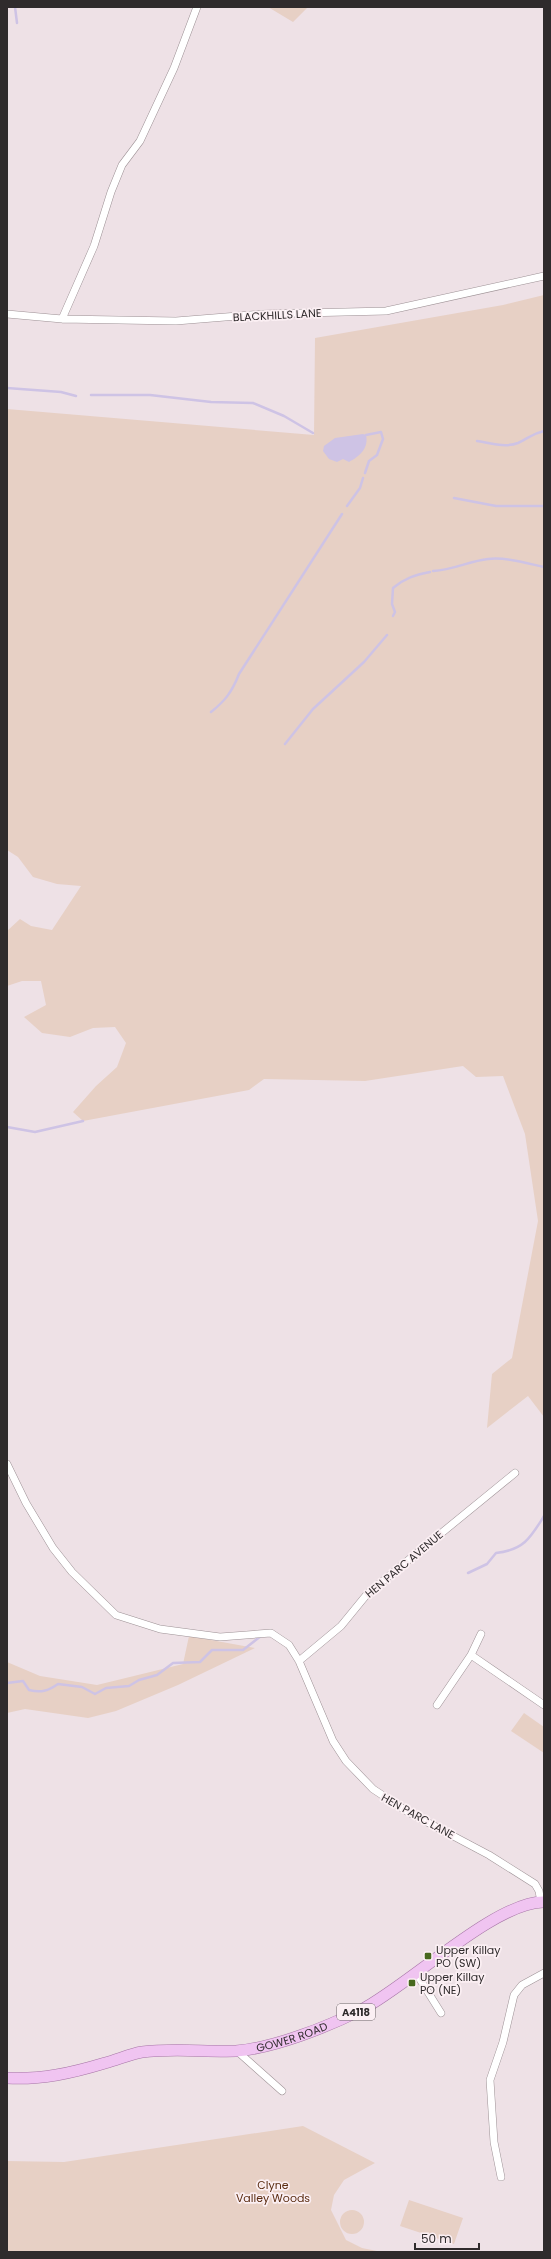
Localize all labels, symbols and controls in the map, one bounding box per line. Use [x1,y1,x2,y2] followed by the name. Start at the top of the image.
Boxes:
[232,305,322,325] street label: BLACKHILLS LANE
[362,1527,446,1601] street label: HEN PARC AVENUE
[379,1789,457,1843] street label: HEN PARC LANE
[436,1942,501,1971] place label: Upper Killay PO (SW)
[423,1951,433,1961] marker: Upper Killay PO (SW)
[420,1969,485,1998] place label: Upper Killay PO (NE)
[407,1978,417,1988] marker: Upper Killay PO (NE)
[337,2004,375,2020] road number: A4118
[255,2018,330,2056] street label: GOWER ROAD
[236,2177,310,2206] park label: Clyne Valley Woods
[415,2225,479,2251] scale bar
[421,2230,452,2247] text: 50 m

